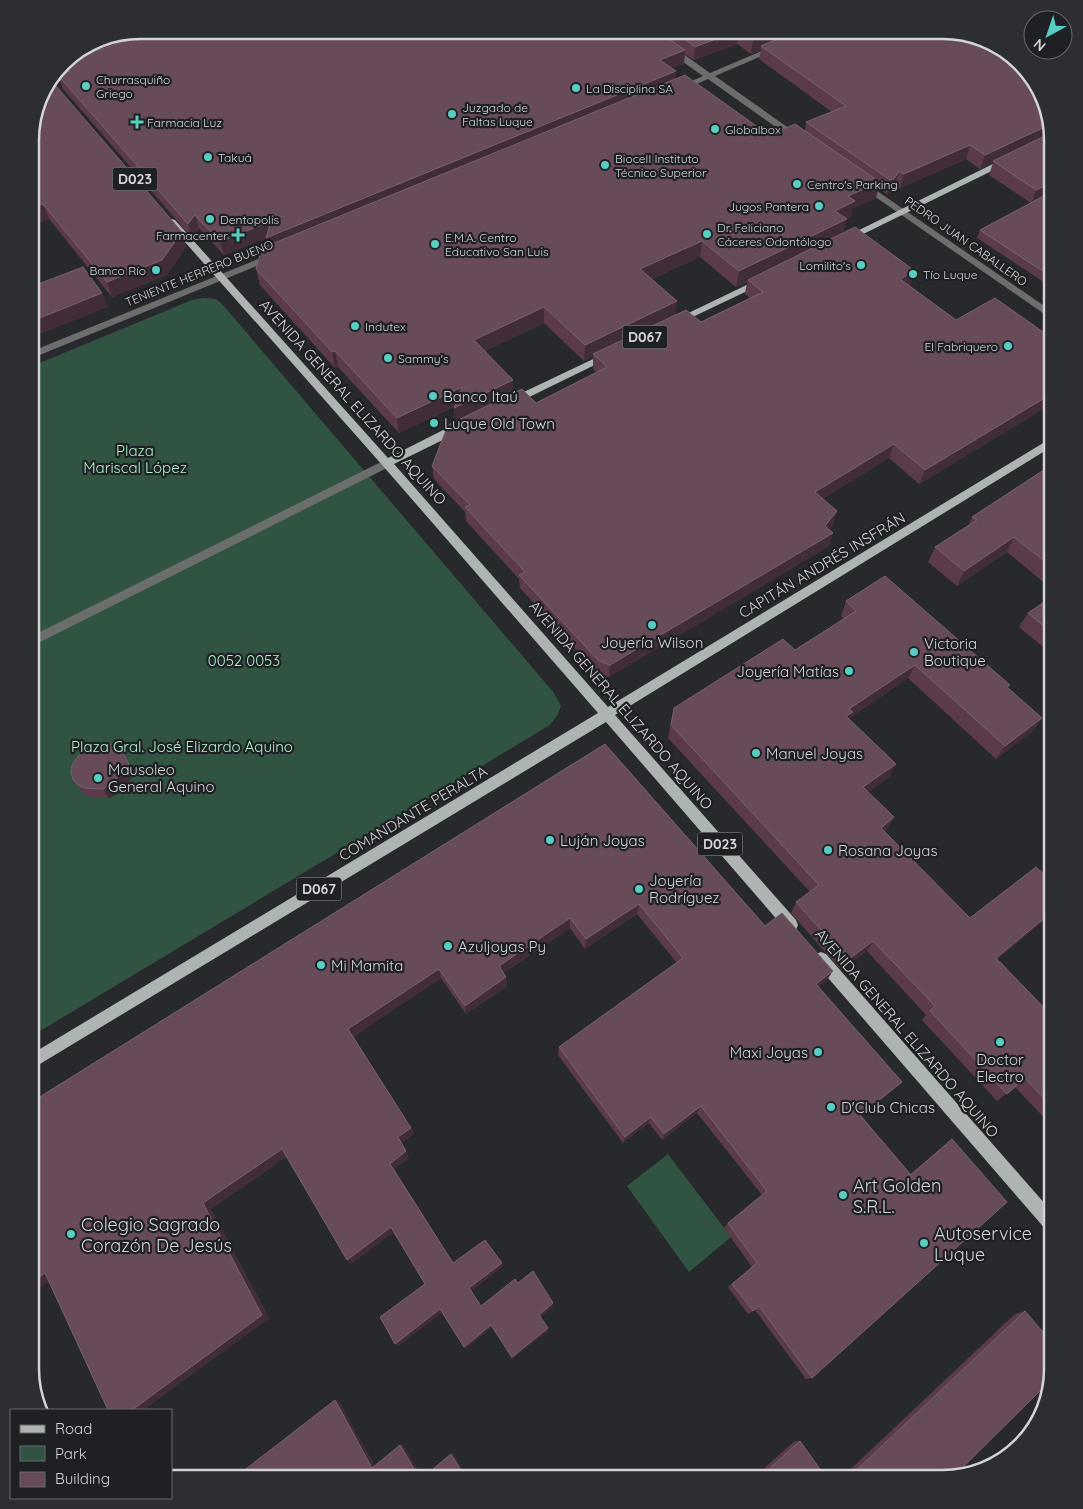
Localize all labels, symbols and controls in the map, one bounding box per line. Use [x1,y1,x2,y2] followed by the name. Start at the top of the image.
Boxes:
[1023,10,1073,60] north arrow
[1030,35,1049,55] text: N
[96,72,170,101] place label: Churrasquiño Griego
[80,80,92,92] marker: Churrasquiño Griego
[586,81,673,96] place label: La Disciplina SA
[570,82,582,94] marker: La Disciplina SA
[462,100,533,129] place label: Juzgado de Faltas Luque
[446,108,458,120] marker: Juzgado de Faltas Luque
[147,115,222,130] place label: Farmacia Luz
[131,116,143,128] marker: Farmacia Luz
[725,122,781,137] place label: Globalbox
[709,123,721,135] marker: Globalbox
[218,150,252,165] place label: Takuá
[202,151,214,163] marker: Takuá
[615,151,707,180] place label: Biocell Instituto Técnico Superior
[599,159,611,171] marker: Biocell Instituto Técnico Superior
[112,168,158,190] road number: D023
[807,177,898,192] place label: Centro's Parking
[791,178,803,190] marker: Centro's Parking
[902,193,1030,289] street label: PEDRO JUAN CABALLERO
[728,199,809,214] place label: Jugos Pantera
[813,200,825,212] marker: Jugos Pantera
[220,212,280,227] place label: Dentopolis
[204,213,216,225] marker: Dentopolis
[717,220,832,249] place label: Dr. Feliciano Cáceres Odontólogo
[156,228,228,243] place label: Farmacenter
[701,228,713,240] marker: Dr. Feliciano Cáceres Odontólogo
[232,229,244,241] marker: Farmacenter
[445,230,549,259] place label: E.M.A. Centro Educativo San Luis
[123,236,275,310] street label: TENIENTE HERRERO BUENO
[429,238,441,250] marker: E.M.A. Centro Educativo San Luis
[799,258,851,273] place label: Lomilito's
[855,259,867,271] marker: Lomilito's
[89,263,146,278] place label: Banco Río
[150,264,162,276] marker: Banco Río
[923,267,978,282] place label: Tío Luque
[907,268,919,280] marker: Tío Luque
[255,295,451,509] street label: AVENIDA GENERAL ELIZARDO AQUINO
[365,319,406,334] place label: Indutex
[349,320,361,332] marker: Indutex
[622,326,668,348] road number: D067
[924,339,998,354] place label: El Fabriquero
[1002,340,1014,352] marker: El Fabriquero
[398,351,449,366] place label: Sammy's
[382,352,394,364] marker: Sammy's
[443,387,518,406] place label: Banco Itaú
[427,390,439,402] marker: Banco Itaú
[444,414,555,433] place label: Luque Old Town
[428,417,440,429] marker: Luque Old Town
[83,441,187,477] park label: Plaza Mariscal López
[735,508,909,622] street label: CAPITÁN ANDRÉS INSFRÁN
[525,597,717,813] street label: AVENIDA GENERAL ELIZARDO AQUINO
[646,619,658,631] marker: Joyería Wilson
[601,633,703,652] place label: Joyería Wilson
[924,634,986,670] place label: Victoria Boutique
[908,646,920,658] marker: Victoria Boutique
[208,651,280,670] park label: 0052 0053
[736,662,839,681] place label: Joyería Matías
[843,665,855,677] marker: Joyería Matías
[71,737,293,756] park label: Plaza Gral. José Elizardo Aquino
[766,744,863,763] place label: Manuel Joyas
[750,747,762,759] marker: Manuel Joyas
[108,760,215,796] place label: Mausoleo General Aquino
[335,761,491,865] street label: COMANDANTE PERALTA
[92,772,104,784] marker: Mausoleo General Aquino
[560,831,645,850] place label: Luján Joyas
[698,832,742,856] road number: D023
[544,834,556,846] marker: Luján Joyas
[838,841,937,860] place label: Rosana Joyas
[822,844,834,856] marker: Rosana Joyas
[649,871,720,907] place label: Joyería Rodríguez
[296,878,342,901] road number: D067
[633,883,645,895] marker: Joyería Rodríguez
[811,925,1003,1141] street label: AVENIDA GENERAL ELIZARDO AQUINO
[458,937,546,956] place label: Azuljoyas Py
[442,940,454,952] marker: Azuljoyas Py
[331,956,403,975] place label: Mi Mamita
[315,959,327,971] marker: Mi Mamita
[994,1036,1006,1048] marker: Doctor Electro
[730,1043,808,1062] place label: Maxi Joyas
[812,1046,824,1058] marker: Maxi Joyas
[976,1050,1024,1086] place label: Doctor Electro
[841,1098,935,1117] place label: D'Club Chicas
[825,1101,837,1113] marker: D'Club Chicas
[853,1174,941,1218] place label: Art Golden S.R.L.
[837,1189,849,1201] marker: Art Golden S.R.L.
[81,1213,232,1257] place label: Colegio Sagrado Corazón De Jesús
[934,1222,1032,1266] place label: Autoservice Luque
[65,1228,77,1240] marker: Colegio Sagrado Corazón De Jesús
[918,1237,930,1249] marker: Autoservice Luque
[10,1409,172,1499] legend
[55,1419,92,1438] text: Road
[55,1444,87,1463] text: Park
[55,1469,110,1488] text: Building

